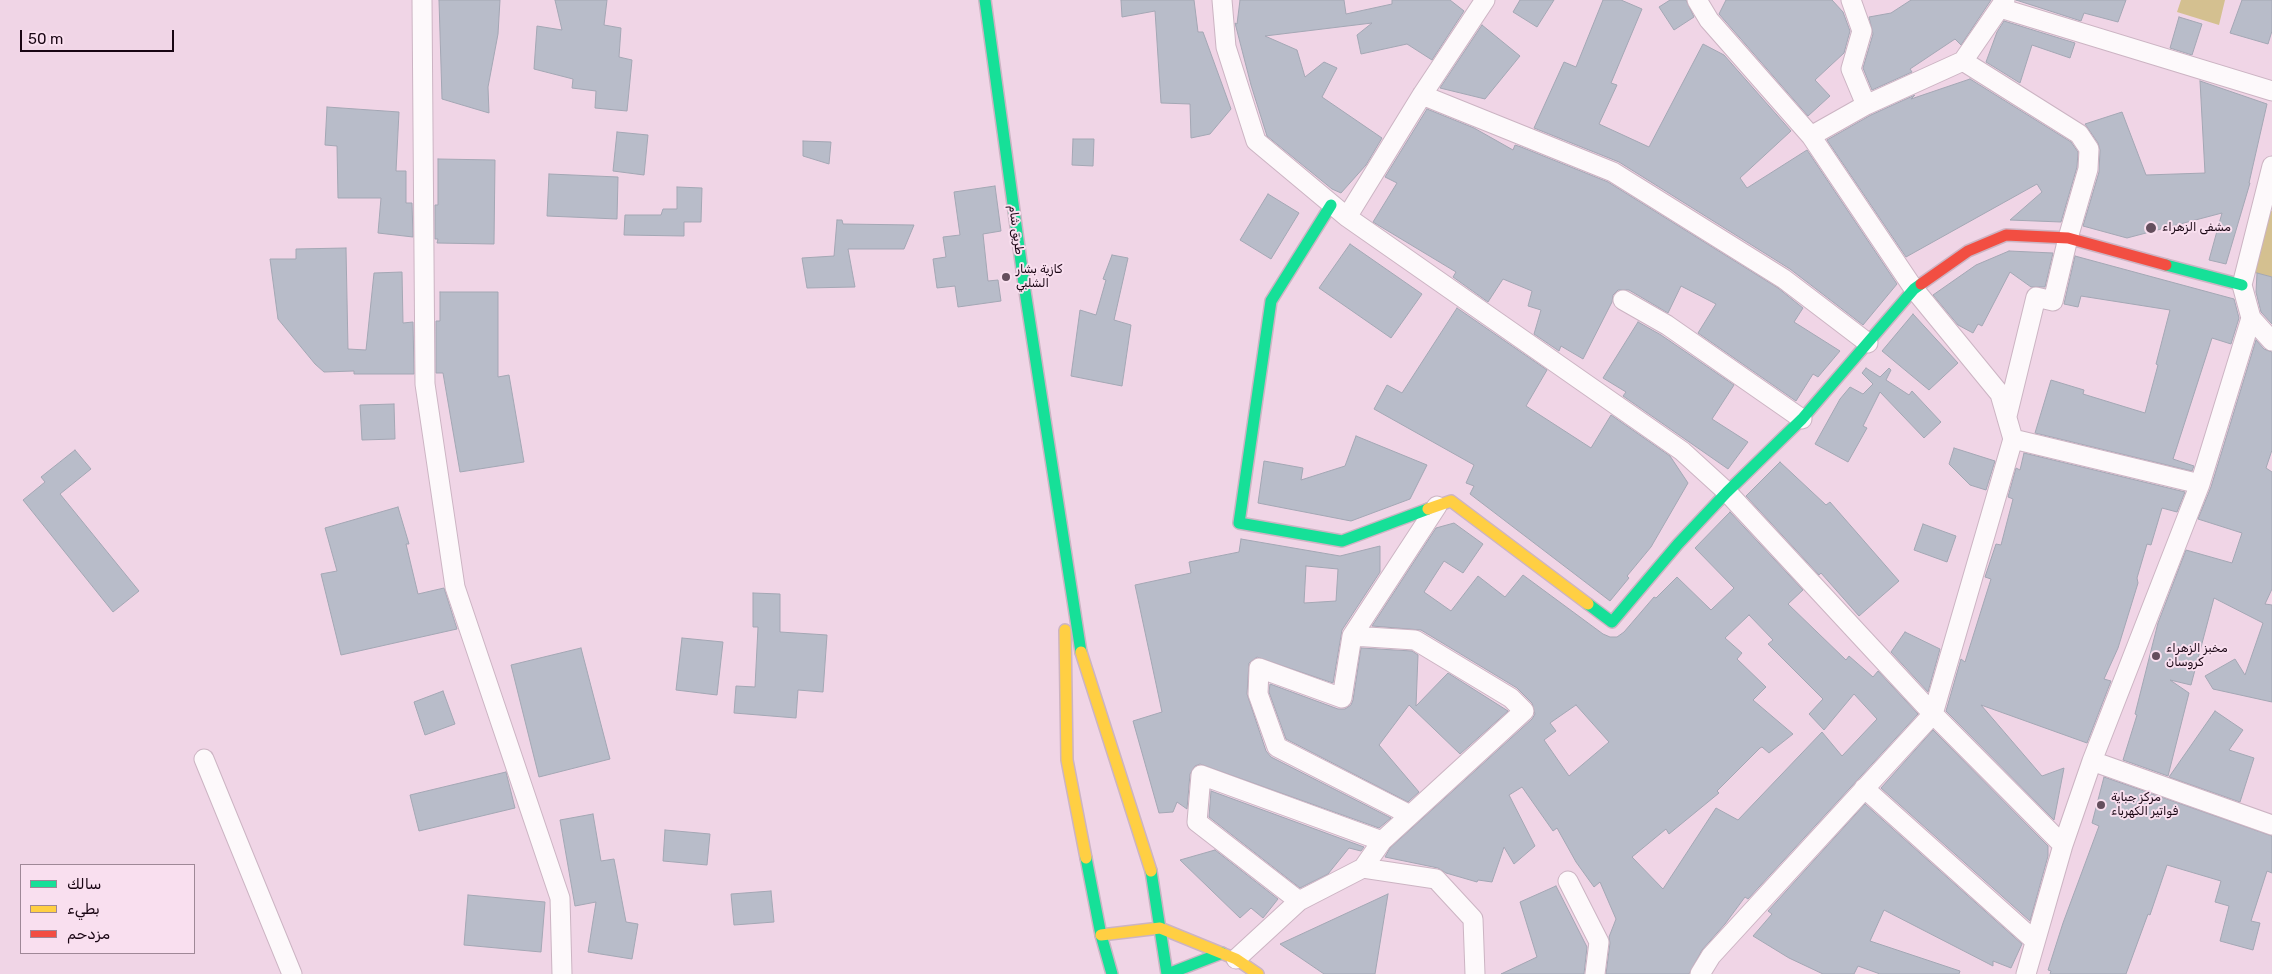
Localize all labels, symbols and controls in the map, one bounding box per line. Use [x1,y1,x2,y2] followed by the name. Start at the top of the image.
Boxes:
[22,20,176,52] scale bar
[28,30,63,48] text: 50 m
[1005,204,1027,256] street label: طريق شام
[2144,221,2158,235] marker: مشفى الزهراء
[2162,221,2231,235] place label: مشفى الزهراء
[1016,263,1062,291] place label: كازية بشار الشلبي
[1000,271,1012,283] marker: كازية بشار الشلبي
[2166,642,2228,670] place label: مخبز الزهراء كروسان
[2150,650,2162,662] marker: مخبز الزهراء كروسان
[2111,791,2178,819] place label: مركز جباية فواتير الكهرباء
[2095,799,2107,811] marker: مركز جباية فواتير الكهرباء
[20,864,195,954] legend
[67,875,102,893] text: سالك
[67,900,100,918] text: بطيء
[67,925,110,943] text: مزدحم

